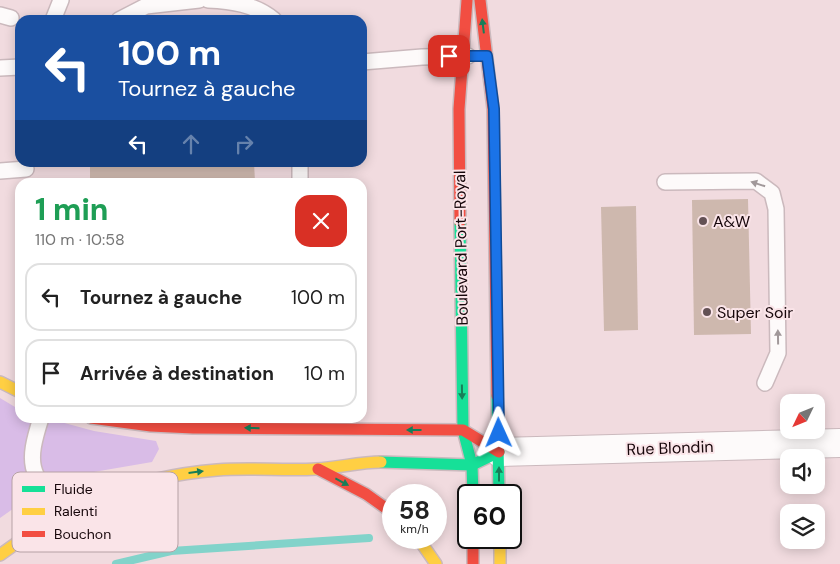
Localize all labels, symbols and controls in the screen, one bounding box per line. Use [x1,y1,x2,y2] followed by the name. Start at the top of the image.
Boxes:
[479,17,487,33] one-way arrow
[118,30,221,76] text: 100 m
[35,35,100,100] icon: left
[428,35,470,77] pin
[435,42,463,70] icon: arrive
[118,74,296,103] text: Tournez à gauche
[124,130,152,158] icon: left
[177,130,205,158] icon: ahead
[230,130,258,158] icon: right
[449,170,473,326] street label: Boulevard Port-Royal
[750,179,765,187] one-way arrow
[35,190,108,229] text: 1 min
[295,195,347,247] button: close
[713,211,751,232] place label: A&W
[697,215,709,227] marker: A&W
[35,229,125,250] text: 110 m · 10:58
[37,283,65,311] icon: left
[80,285,242,310] text: Tournez à gauche
[291,285,345,310] text: 100 m
[717,302,793,323] place label: Super Soir
[701,306,713,318] marker: Super Soir
[774,329,782,345] one-way arrow
[37,359,65,387] icon: arrive
[80,361,274,386] text: Arrivée à destination
[304,361,345,386] text: 10 m
[459,384,467,400] one-way arrow
[780,394,825,439] north arrow
[780,394,825,549] map controls
[472,406,524,458] position arrow
[244,424,260,432] one-way arrow
[406,426,422,434] one-way arrow
[626,436,714,460] street label: Rue Blondin
[780,449,825,494] button: sound
[495,465,503,481] one-way arrow
[189,468,205,476] one-way arrow
[12,472,178,552] legend
[335,478,349,486] one-way arrow
[54,480,93,498] text: Fluide
[457,484,522,549] speed limit sign: 60
[399,494,430,527] text: 58
[54,502,98,520] text: Ralenti
[780,504,825,549] button: layers
[400,521,429,537] text: km/h
[54,525,111,543] text: Bouchon

